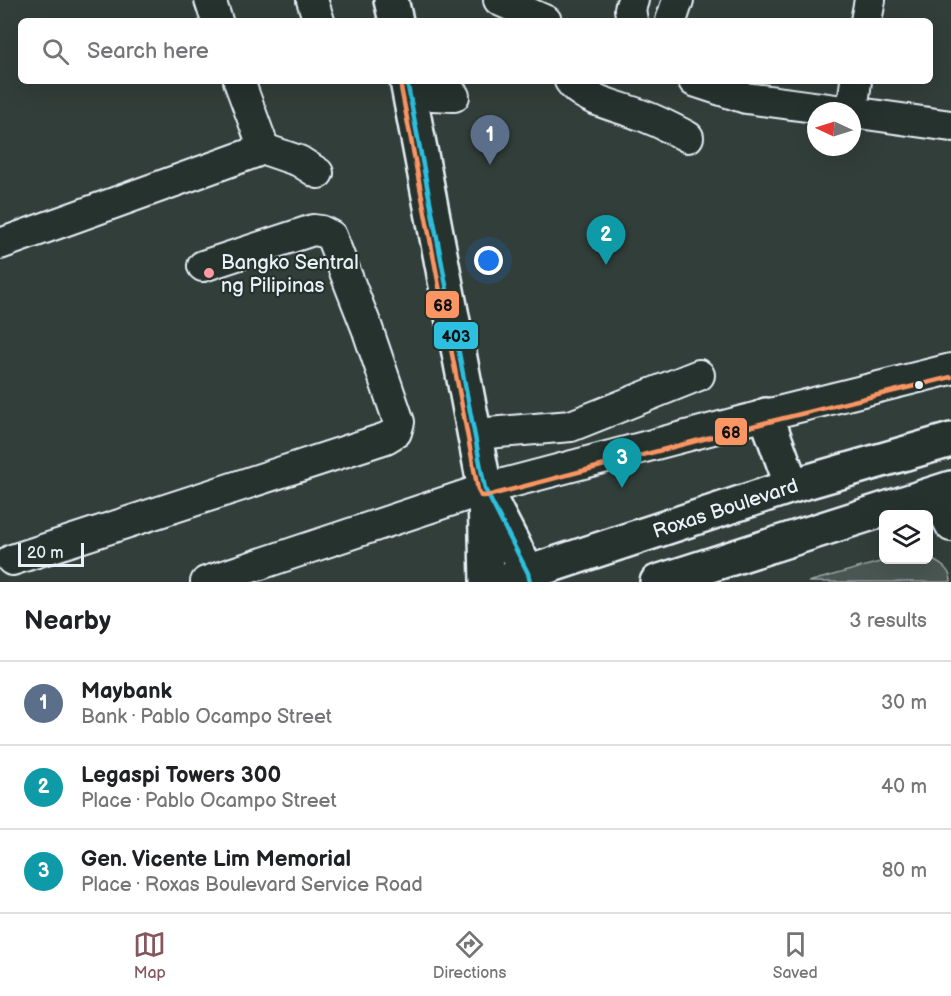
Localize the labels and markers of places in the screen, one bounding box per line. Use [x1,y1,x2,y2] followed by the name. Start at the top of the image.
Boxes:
[470,116,510,165] pin: 1
[586,216,626,265] pin: 2
[221,251,359,298] place label: Bangko Sentral ng Pilipinas
[202,266,216,280] marker: Bangko Sentral ng Pilipinas
[913,379,925,391] unlabelled marker
[602,438,642,488] pin: 3

